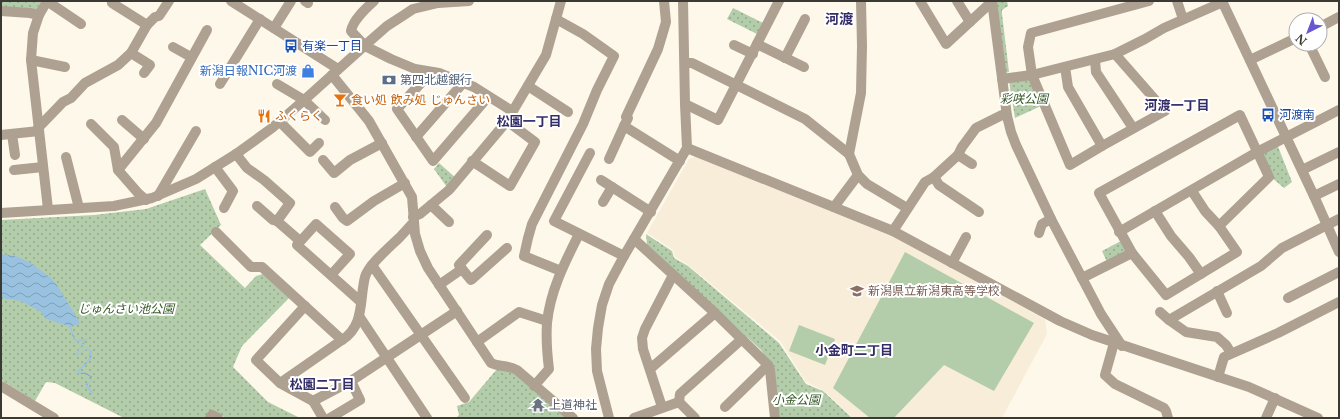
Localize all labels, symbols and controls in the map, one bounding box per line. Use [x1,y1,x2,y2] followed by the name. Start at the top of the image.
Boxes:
[825,10,854,28] district label: 河渡
[1288,12,1328,52] north arrow
[1292,30,1310,48] text: N
[283,38,299,54] bus stop icon: 有楽一丁目
[302,38,362,53] place label: 有楽一丁目
[200,63,297,78] place label: 新潟日報NIC河渡
[300,63,316,79] shop icon: 新潟日報NIC河渡
[381,72,397,88] bank icon: 第四北越銀行
[400,72,472,87] place label: 第四北越銀行
[1000,91,1050,106] park label: 彩咲公園
[332,92,348,108] bar icon: 食い処 飲み処 じゅんさい
[351,92,490,107] place label: 食い処 飲み処 じゅんさい
[1144,97,1210,114] district label: 河渡一丁目
[1260,107,1276,123] bus stop icon: 河渡南
[1279,107,1315,122] place label: 河渡南
[256,108,272,124] restaurant icon: ふくらく
[275,108,323,123] place label: ふくらく
[496,113,562,130] district label: 松園一丁目
[849,283,865,299] school or university icon: 新潟県立新潟東高等学校
[868,283,1000,298] place label: 新潟県立新潟東高等学校
[78,301,176,316] park label: じゅんさい池公園
[815,342,893,359] district label: 小金町二丁目
[289,376,355,393] district label: 松園二丁目
[772,392,822,407] park label: 小金公園
[530,397,546,413] temple icon: 上道神社
[549,397,597,412] place label: 上道神社

